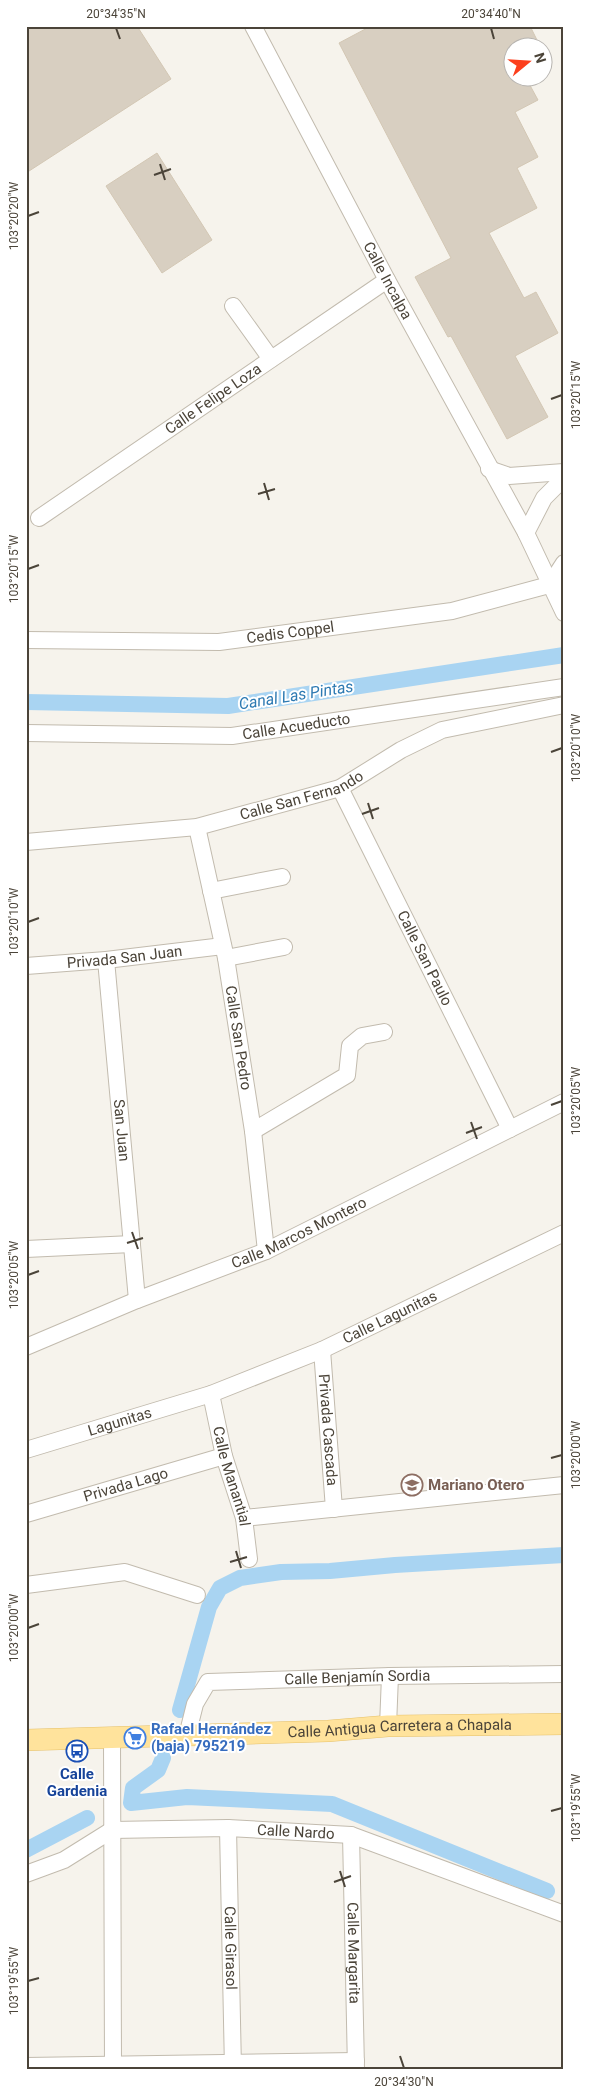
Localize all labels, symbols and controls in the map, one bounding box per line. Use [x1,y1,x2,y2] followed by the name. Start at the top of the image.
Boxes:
[86,7,146,21] text: 20°34'35"N
[461,7,521,21] text: 20°34'40"N
[502,38,552,88] north arrow
[531,51,550,65] text: N
[7,182,21,250] text: 103°20'20"W
[359,239,416,323] street label: Calle Incalpa
[162,360,265,438] street label: Calle Felipe Loza
[569,361,583,429] text: 103°20'15"W
[7,535,21,603] text: 103°20'15"W
[245,618,335,647] street label: Cedis Coppel
[237,677,355,713] water label: Canal Las Pintas
[241,710,351,743] street label: Calle Acueducto
[569,714,583,782] text: 103°20'10"W
[238,767,367,824] street label: Calle San Fernando
[7,888,21,956] text: 103°20'10"W
[393,907,456,1009] street label: Calle San Paulo
[66,942,183,972] street label: Privada San Juan
[221,984,255,1091] street label: Calle San Pedro
[569,1067,583,1135] text: 103°20'05"W
[110,1099,133,1162] street label: San Juan
[229,1193,369,1272] street label: Calle Marcos Montero
[7,1241,21,1309] text: 103°20'05"W
[340,1287,440,1348] street label: Calle Lagunitas
[315,1373,341,1486] street label: Privada Cascada
[86,1403,154,1440] street label: Lagunitas
[569,1421,583,1489] text: 103°20'00"W
[209,1425,254,1527] street label: Calle Manantial
[81,1464,170,1506] street label: Privada Lago
[400,1473,424,1497] school or university icon: Mariano Otero
[428,1476,525,1494] place label: Mariano Otero
[7,1594,21,1662] text: 103°20'00"W
[284,1667,430,1688] street label: Calle Benjamín Sordia
[287,1716,512,1741] street label: Calle Antigua Carretera a Chapala
[151,1720,271,1755] place label: Rafael Hernández (baja) 795219
[123,1726,147,1750] supermarket icon: Rafael Hernández (baja) 795219
[65,1739,89,1763] bus stop icon: Calle Gardenia
[47,1765,107,1800] place label: Calle Gardenia
[569,1774,583,1842] text: 103°19'55"W
[256,1821,335,1843] street label: Calle Nardo
[343,1902,364,2004] street label: Calle Margarita
[221,1906,240,1990] street label: Calle Girasol
[7,1947,21,2015] text: 103°19'55"W
[374,2075,434,2089] text: 20°34'30"N

